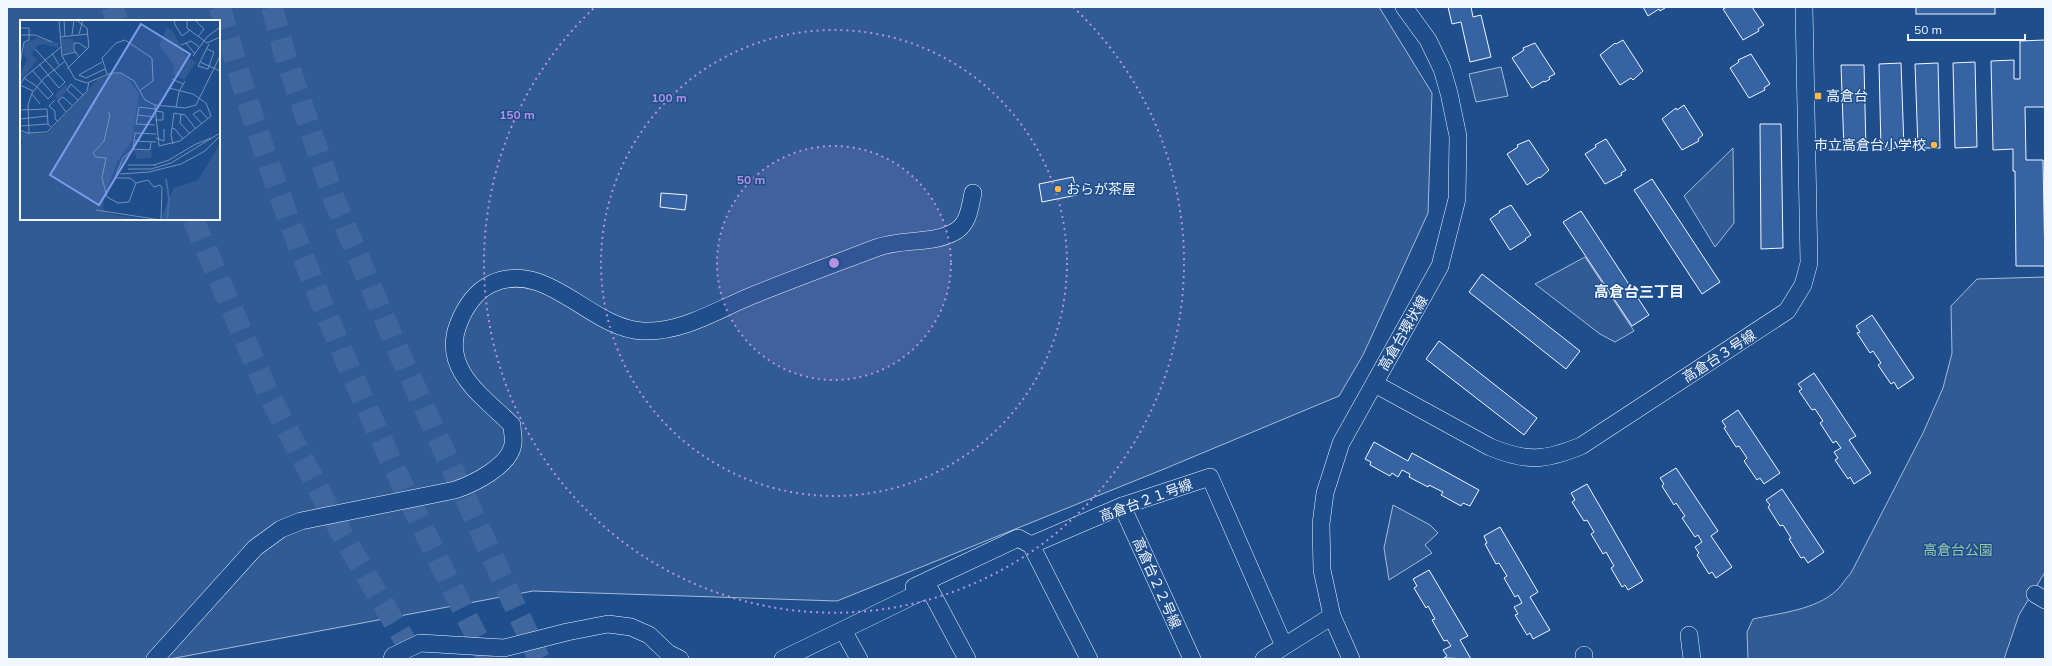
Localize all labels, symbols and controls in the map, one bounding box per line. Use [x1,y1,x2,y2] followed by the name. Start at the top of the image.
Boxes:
[1908,16,2025,42] scale bar
[20,20,220,220] inset map
[1914,22,1942,37] text: 50 m
[1826,87,1868,105] place label: 高倉台
[651,90,687,105] text: 100 m
[1813,91,1823,101] marker: 高倉台
[499,107,535,122] text: 150 m
[1814,136,1926,154] place label: 市立高倉台小学校
[1929,140,1939,150] marker: 市立高倉台小学校
[737,172,765,187] text: 50 m
[1066,180,1136,198] place label: おらが茶屋
[1053,184,1063,194] marker: おらが茶屋
[827,256,841,270] centre of rings
[1594,282,1684,301] district label: 高倉台三丁目
[1374,292,1432,374] street label: 高倉台環状線
[1679,326,1759,386] street label: 高倉台３号線
[1097,475,1195,525] street label: 高倉台２１号線
[1129,535,1185,631] street label: 高倉台２２号線
[1923,541,1993,559] park label: 高倉台公園

